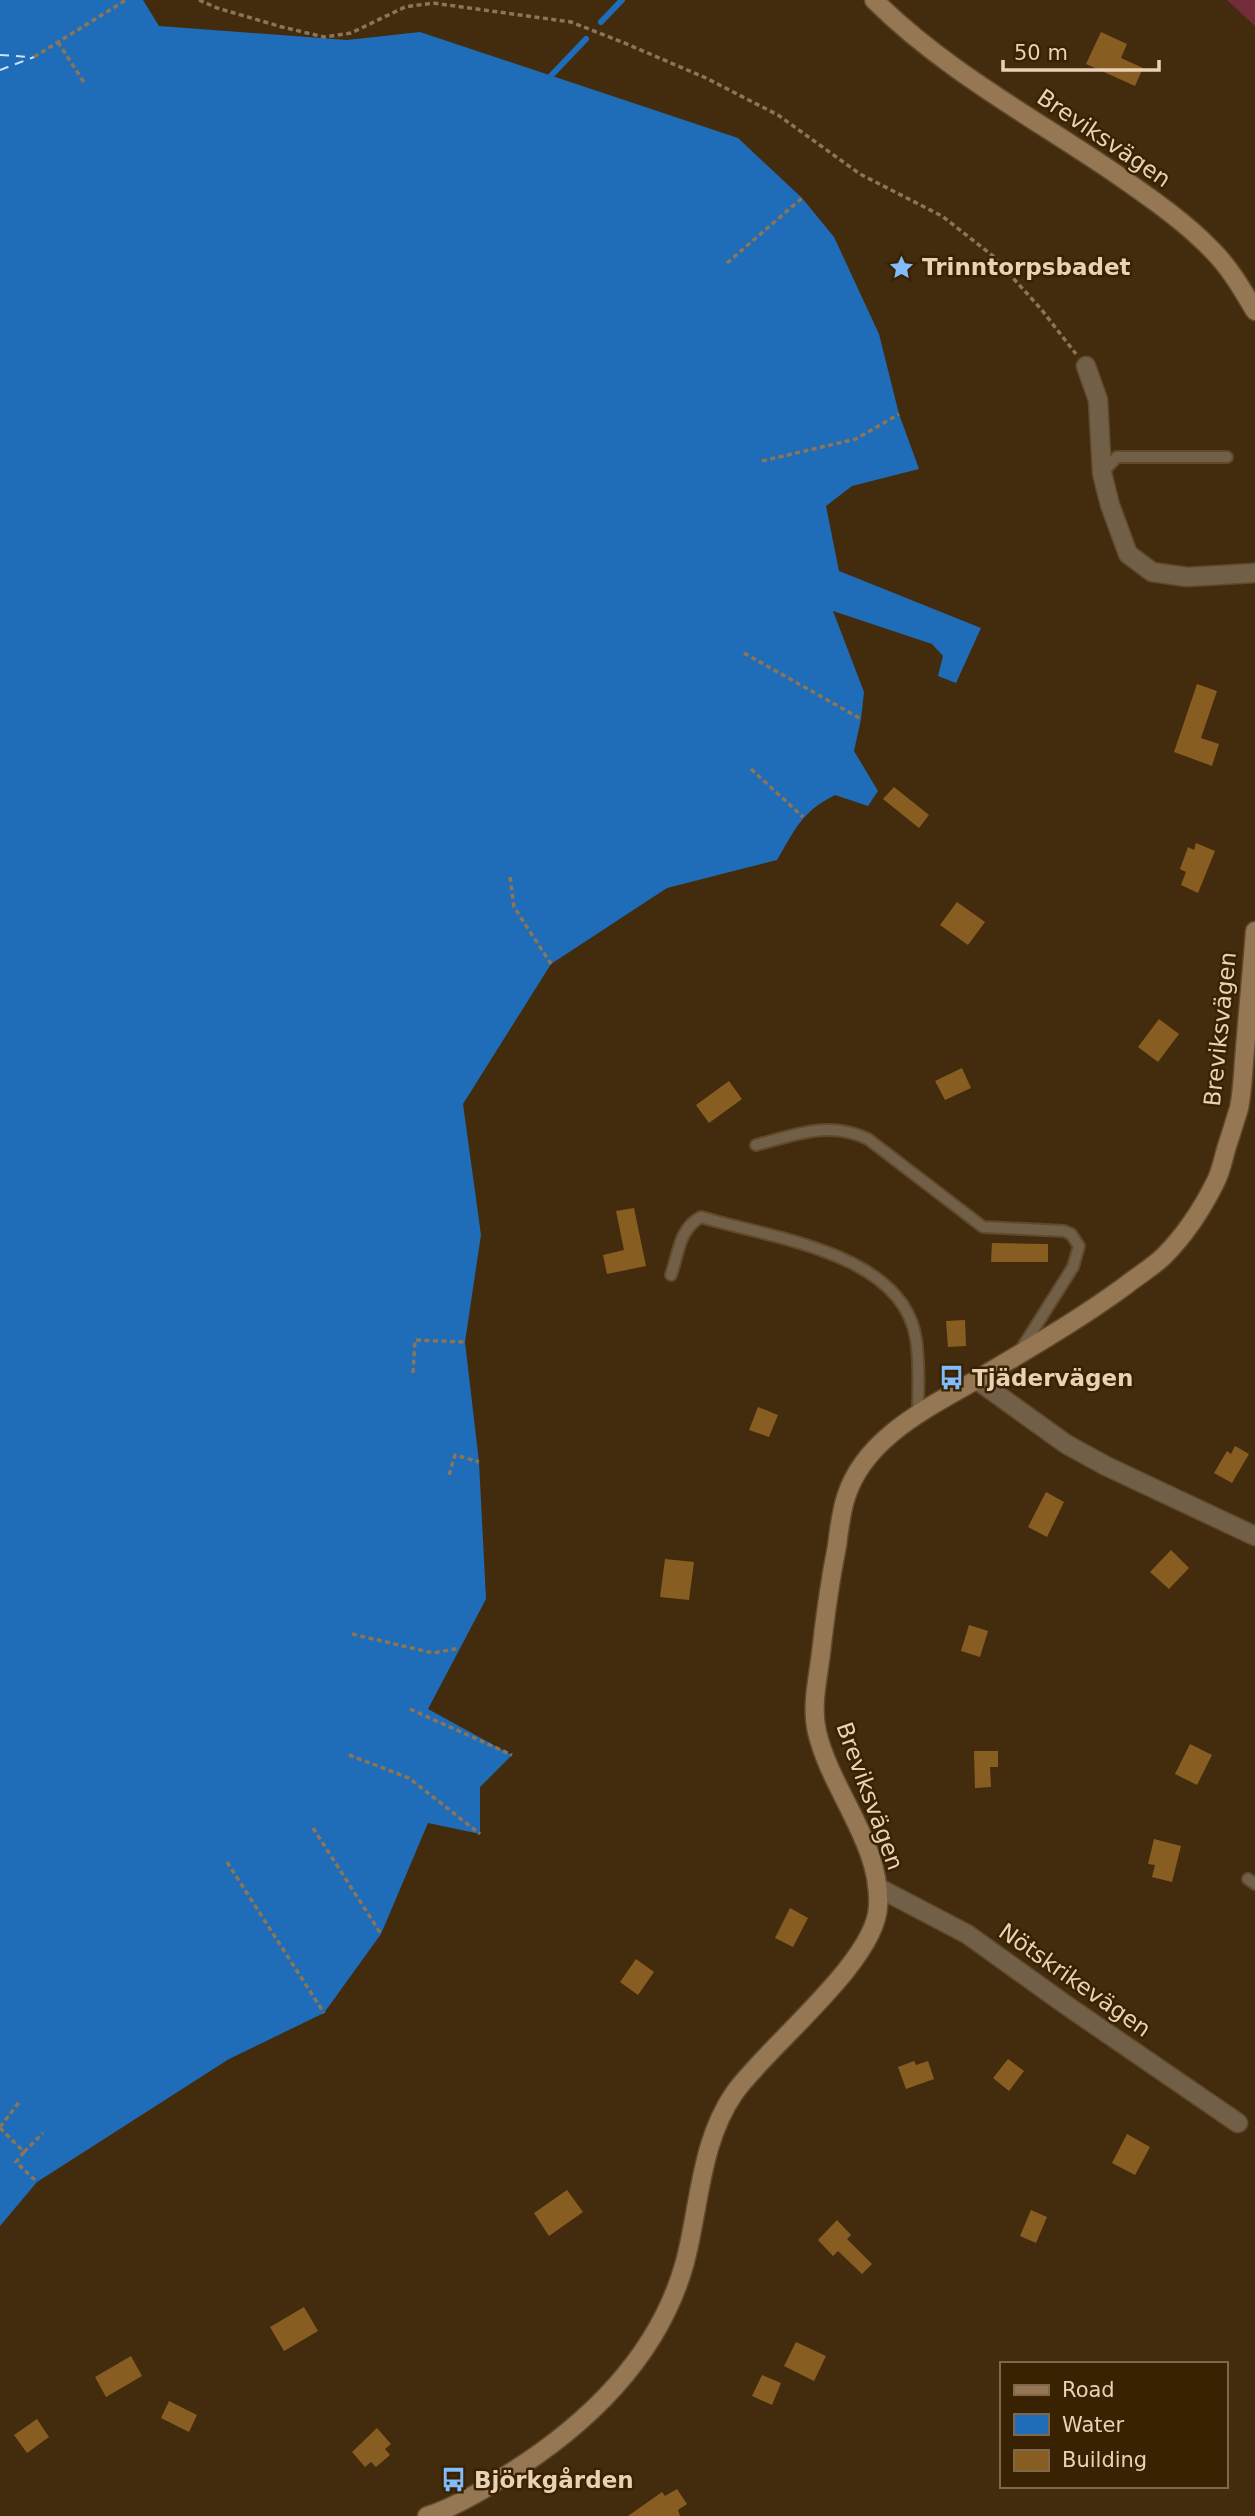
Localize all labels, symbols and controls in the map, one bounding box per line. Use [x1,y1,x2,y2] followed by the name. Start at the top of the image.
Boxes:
[1003,28,1159,72] scale bar
[1014,41,1068,65] text: 50 m
[1032,84,1176,192] street label: Breviksvägen
[888,253,916,281] place icon: Trinntorpsbadet
[922,254,1130,280] place label: Trinntorpsbadet
[1199,950,1241,1108] street label: Breviksvägen
[938,1364,966,1392] bus stop icon: Tjädervägen
[972,1365,1133,1391] place label: Tjädervägen
[831,1719,909,1873] street label: Breviksvägen
[994,1918,1156,2042] street label: Nötskrikevägen
[1000,2362,1227,2488] legend
[1062,2378,1115,2402] text: Road
[1062,2413,1124,2437] text: Water
[1062,2448,1147,2472] text: Building
[440,2466,468,2494] bus stop icon: Björkgården
[474,2467,634,2493] place label: Björkgården

